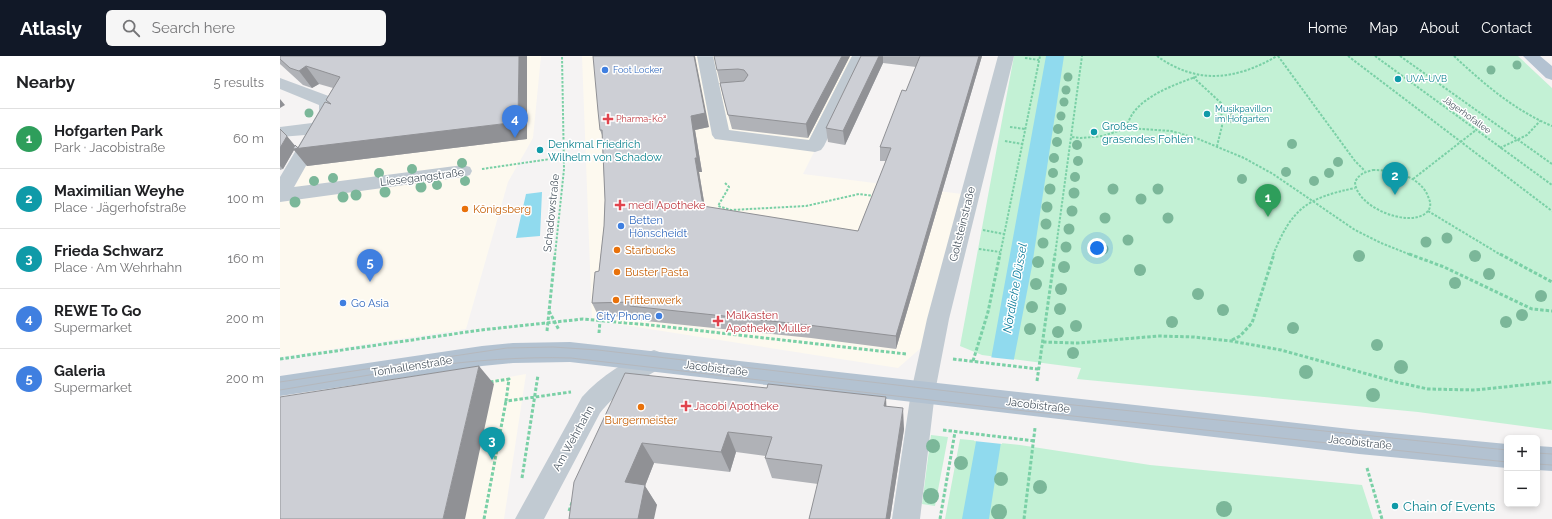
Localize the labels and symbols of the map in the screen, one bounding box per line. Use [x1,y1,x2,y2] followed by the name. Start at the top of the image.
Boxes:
[600,65,610,75] marker: Foot Locker
[613,65,663,75] place label: Foot Locker
[1393,74,1403,84] marker: UVA-UVB
[1406,74,1447,84] place label: UVA-UVB
[1441,94,1494,136] street label: Jägerhofallee
[1215,104,1272,124] place label: Musikpavillon im Hofgarten
[502,105,528,138] pin: 4
[1202,109,1212,119] marker: Musikpavillon im Hofgarten
[603,114,613,124] marker: Pharma-Ko³
[616,114,667,124] place label: Pharma-Ko³
[1102,120,1193,146] place label: Großes grasendes Fohlen
[1089,127,1099,137] marker: Großes grasendes Fohlen
[548,138,662,164] place label: Denkmal Friedrich Wilhelm von Schadow
[535,145,545,155] marker: Denkmal Friedrich Wilhelm von Schadow
[1382,162,1408,195] pin: 2
[379,166,465,189] street label: Liesegangstraße
[541,173,562,253] street label: Schadowstraße
[1255,184,1281,217] pin: 1
[947,185,978,263] street label: Goltsteinstraße
[628,199,706,212] place label: medi Apotheke
[615,200,625,210] marker: medi Apotheke
[473,203,531,216] place label: Königsberg
[460,204,470,214] marker: Königsberg
[629,214,687,240] place label: Betten Hönscheidt
[616,221,626,231] marker: Betten Hönscheidt
[1087,238,1107,258] your location
[1000,242,1030,334] water label: Nördliche Düssel
[625,244,676,257] place label: Starbucks
[612,245,622,255] marker: Starbucks
[357,249,383,282] pin: 5
[625,266,688,279] place label: Buster Pasta
[612,267,622,277] marker: Buster Pasta
[624,294,681,307] place label: Frittenwerk
[611,295,621,305] marker: Frittenwerk
[351,297,389,310] place label: Go Asia
[338,298,348,308] marker: Go Asia
[726,309,811,335] place label: Malkasten Apotheke Müller
[596,310,652,323] place label: City Phone
[654,311,664,321] marker: City Phone
[713,316,723,326] marker: Malkasten Apotheke Müller
[371,354,454,379] street label: Tonhallenstraße
[683,358,749,379] street label: Jacobistraße
[1005,395,1071,416] street label: Jacobistraße
[694,400,779,413] place label: Jacobi Apotheke
[681,401,691,411] marker: Jacobi Apotheke
[636,402,646,412] marker: Burgermeister
[550,403,597,473] street label: Am Wehrhahn
[605,414,678,427] place label: Burgermeister
[479,427,505,460] pin: 3
[1327,433,1393,452] street label: Jacobistraße
[1403,499,1495,514] place label: Chain of Events
[1390,501,1400,511] marker: Chain of Events

